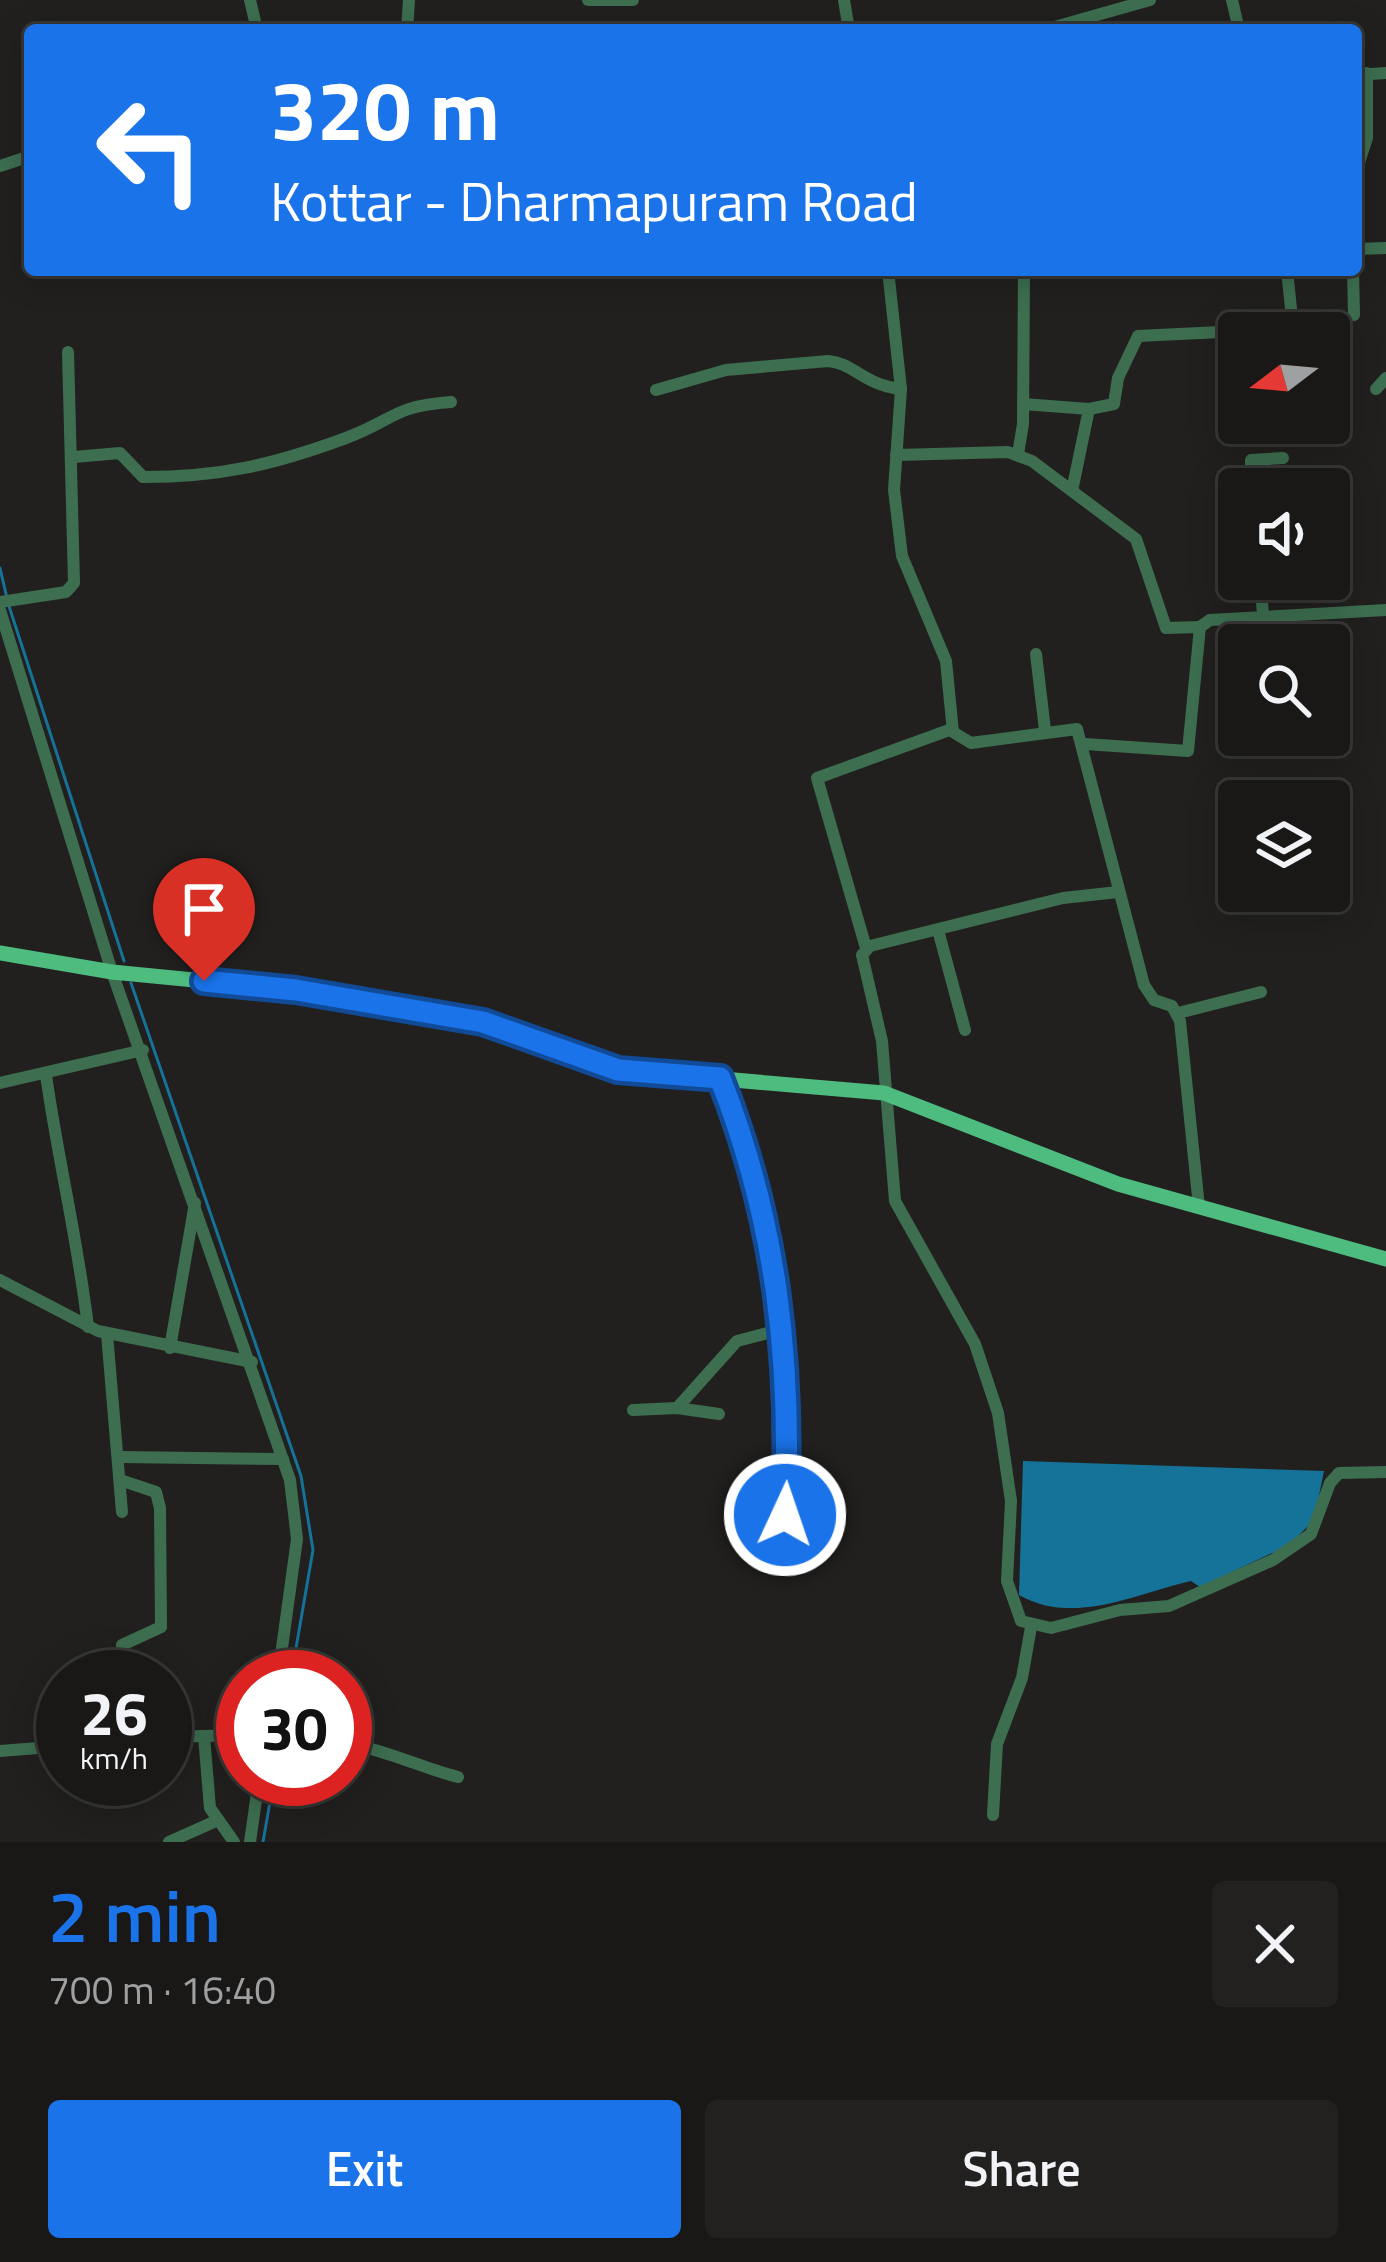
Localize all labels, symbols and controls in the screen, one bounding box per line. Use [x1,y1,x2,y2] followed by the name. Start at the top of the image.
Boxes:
[270,45,500,173] text: 320 m
[72,72,228,228] icon: left
[270,160,918,242] text: Kottar - Dharmapuram Road
[1218,312,1350,444] north arrow
[1218,312,1350,912] map controls
[1218,468,1350,600] button: sound
[1218,624,1350,756] button: search
[1218,780,1350,912] button: layers
[153,858,255,981] pin
[171,876,237,942] icon: arrive
[722,1452,848,1578] position arrow
[216,1650,372,1806] speed limit sign: 30
[80,1667,148,1758] text: 26
[80,1735,148,1781] text: km/h
[48,1860,221,1970] text: 2 min
[1212,1881,1338,2007] button: close
[48,1960,276,2019] text: 700 m · 16:40
[48,2100,681,2238] button: Exit
[705,2100,1338,2238] button: Share

